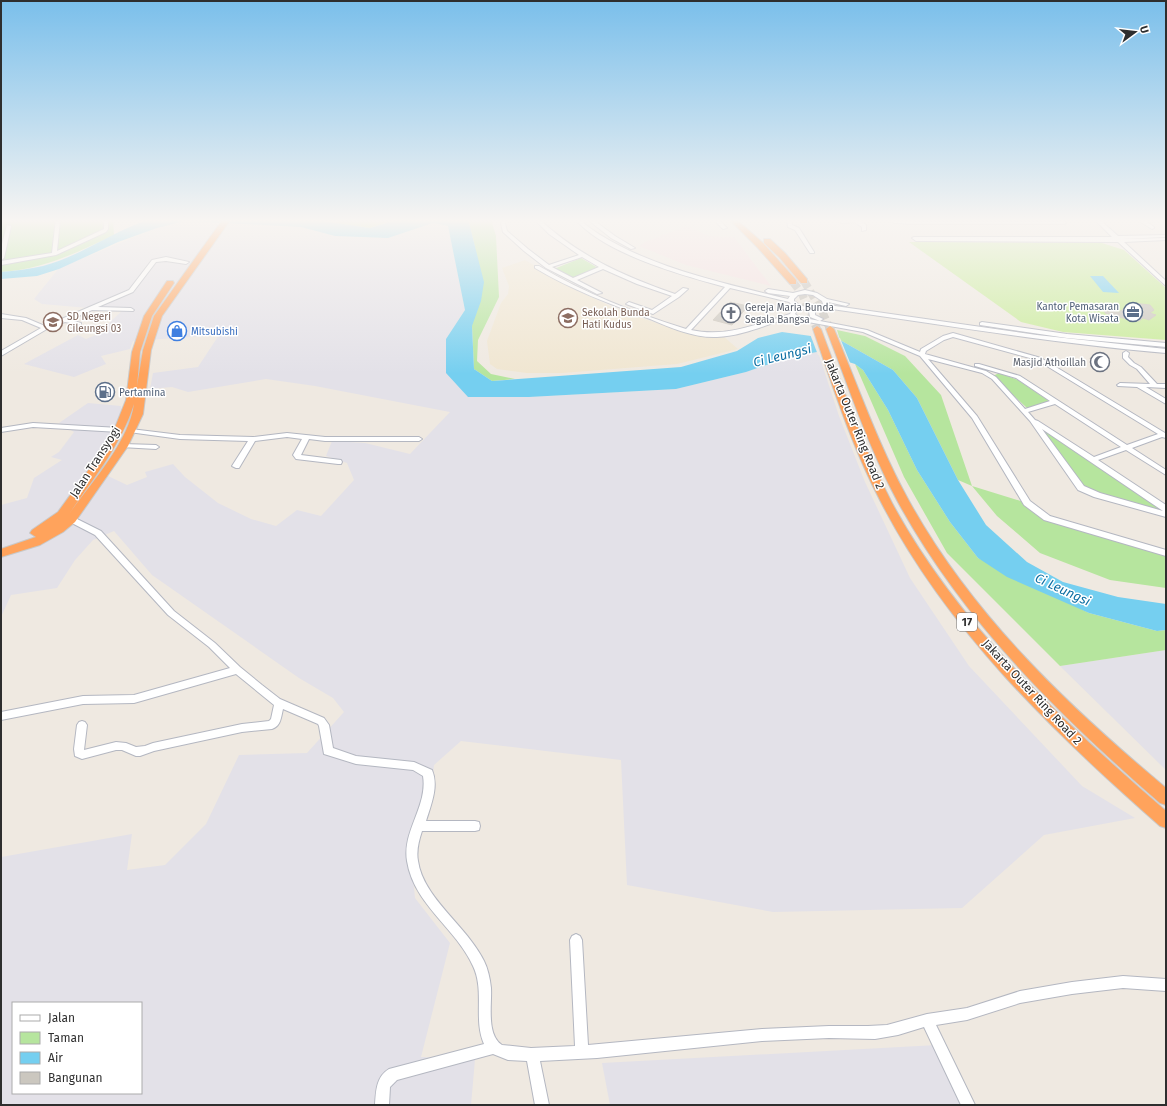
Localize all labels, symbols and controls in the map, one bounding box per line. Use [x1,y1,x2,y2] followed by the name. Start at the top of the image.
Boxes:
[1115,12,1155,52] north arrow
[1137,24,1151,35] text: U
[1036,301,1119,325] place label: Kantor Pemasaran Kota Wisata
[1122,301,1144,323] office icon: Kantor Pemasaran Kota Wisata
[720,302,742,324] church icon: Gereja Maria Bunda Segala Bangsa
[745,302,834,326] place label: Gereja Maria Bunda Segala Bangsa
[557,307,579,329] school or university icon: Sekolah Bunda Hati Kudus
[582,307,650,331] place label: Sekolah Bunda Hati Kudus
[42,311,64,333] school or university icon: SD Negeri Cileungsi 03
[67,311,121,335] place label: SD Negeri Cileungsi 03
[166,320,188,342] shop icon: Mitsubishi
[191,326,238,338] place label: Mitsubishi
[752,341,813,370] water label: Ci Leungsi
[1089,351,1111,373] mosque icon: Masjid Athoillah
[822,357,888,491] street label: Jakarta Outer Ring Road 2
[1013,357,1086,369] place label: Masjid Athoillah
[94,381,116,403] fuel station icon: Pertamina
[119,387,166,399] place label: Pertamina
[67,424,123,500] street label: Jalan Transyogi
[1033,570,1093,609] water label: Ci Leungsi
[957,613,977,631] road number: 17
[979,636,1085,748] street label: Jakarta Outer Ring Road 2
[12,1002,142,1094] legend
[48,1011,75,1025] text: Jalan
[48,1031,84,1045] text: Taman
[48,1051,63,1065] text: Air
[48,1071,103,1085] text: Bangunan

